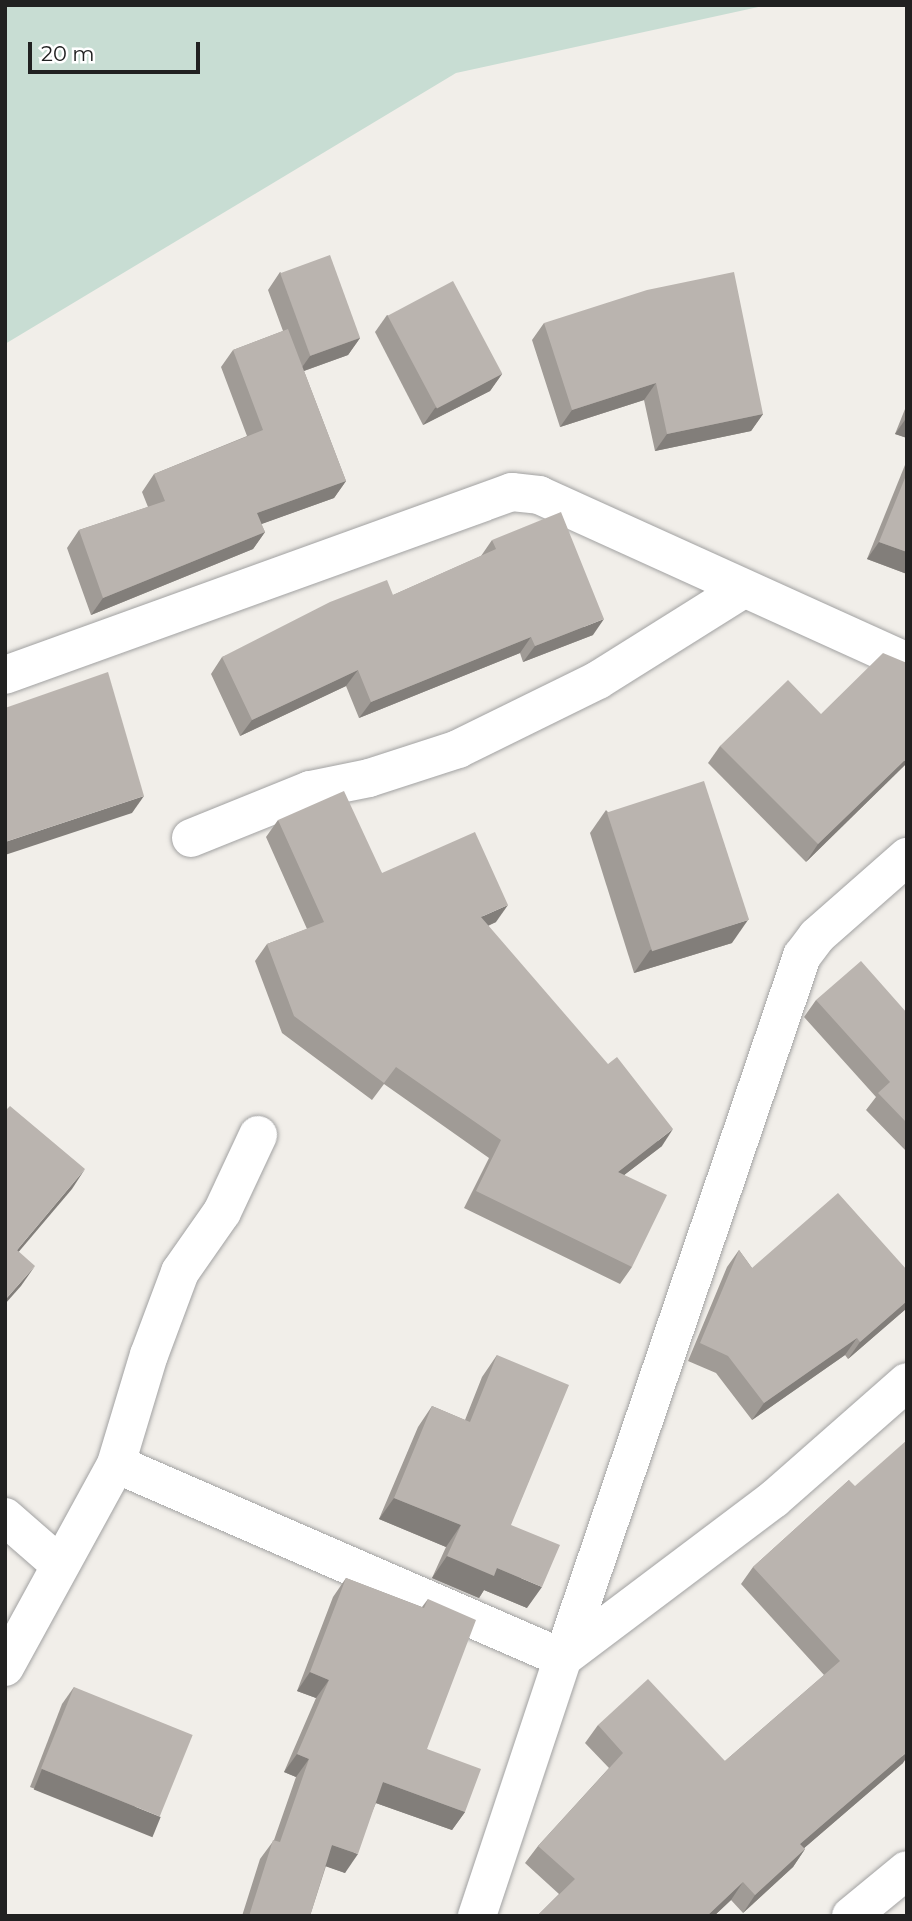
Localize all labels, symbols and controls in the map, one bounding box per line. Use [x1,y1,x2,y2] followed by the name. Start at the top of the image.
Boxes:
[32,28,203,72] scale bar
[41,41,95,66] text: 20 m

